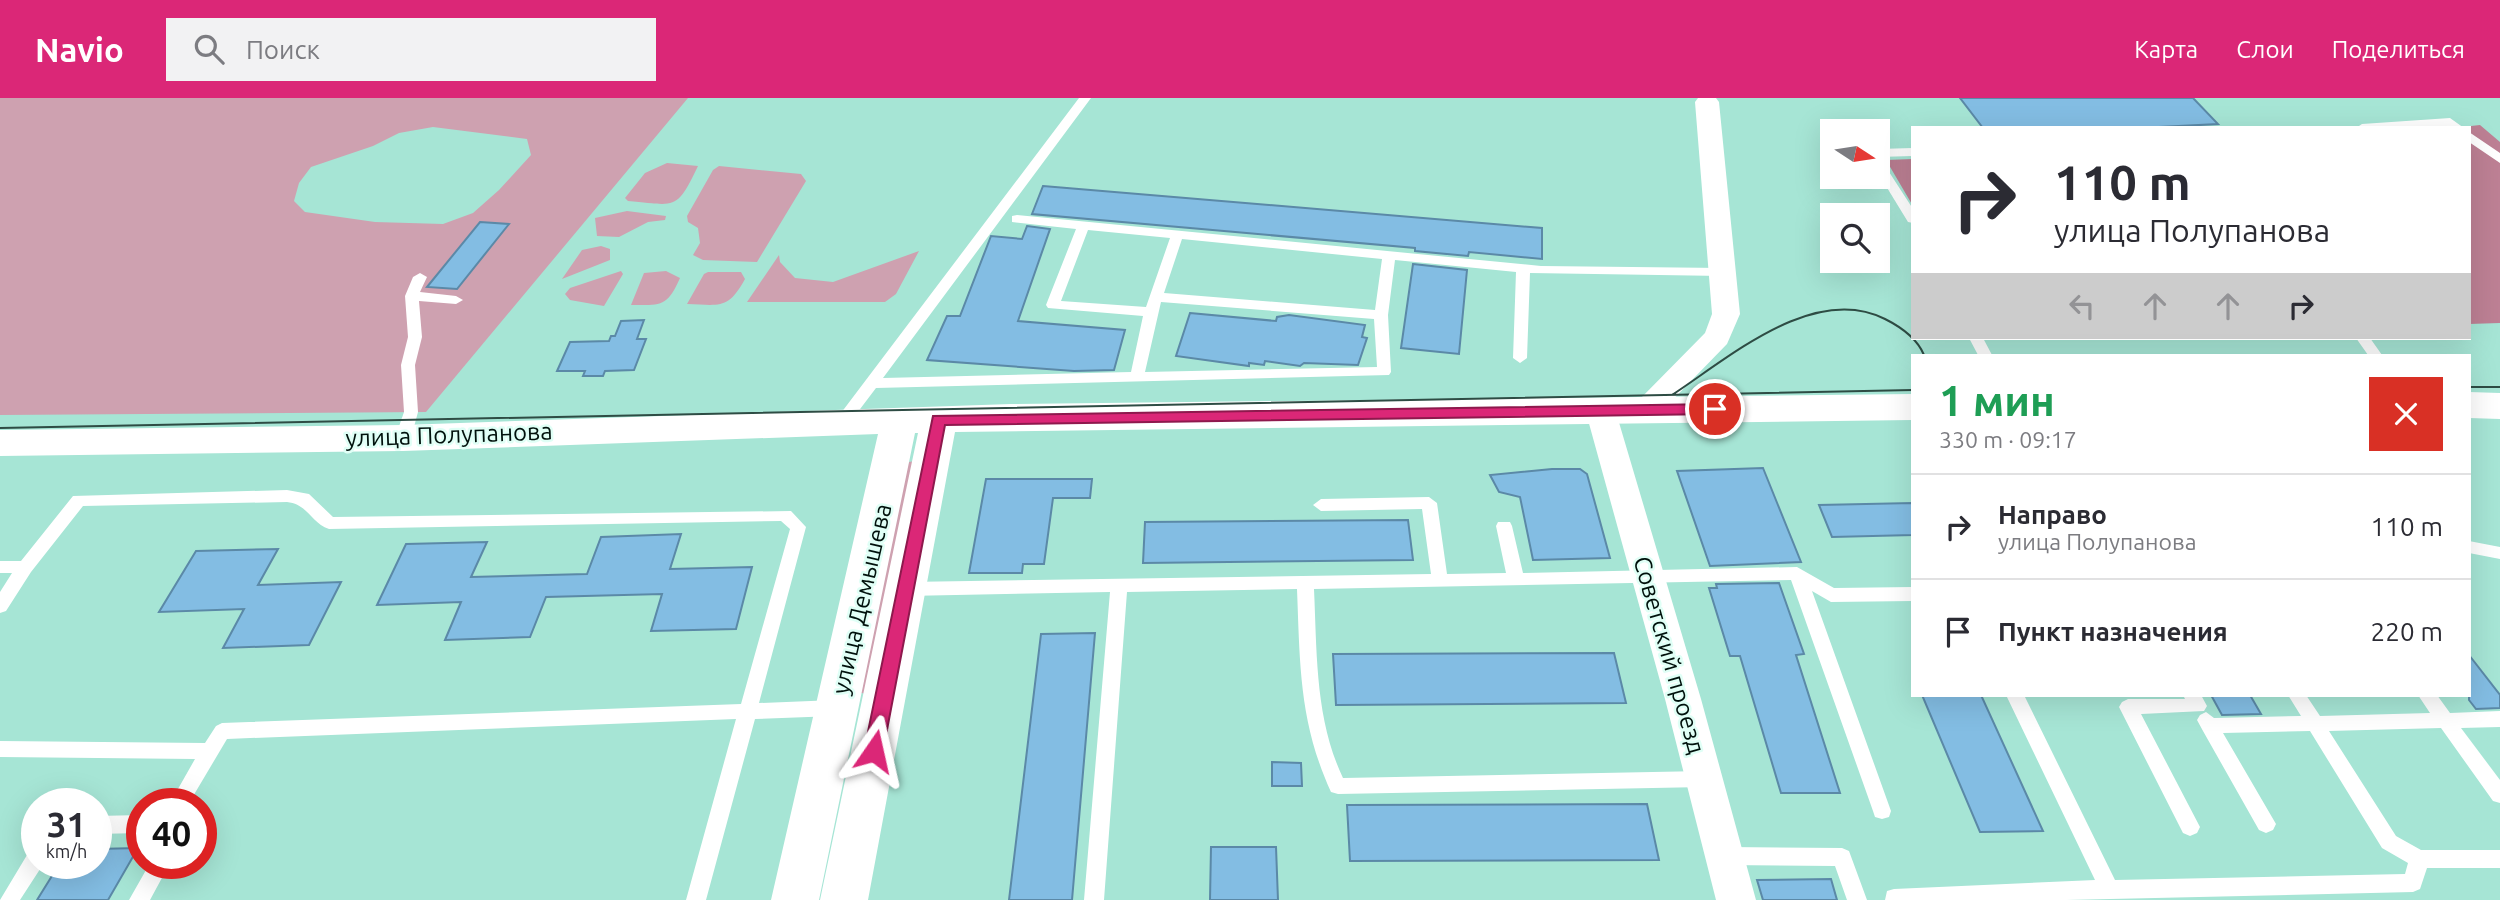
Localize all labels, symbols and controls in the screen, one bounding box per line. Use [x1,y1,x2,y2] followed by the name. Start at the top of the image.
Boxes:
[166,18,656,81] search box
[190,30,228,68] icon: search
[35,31,124,68] text: Navio
[246,35,320,64] text: Поиск
[2134,36,2198,63] text: Карта
[2236,36,2294,63] text: Слои
[2332,36,2465,63] text: Поделиться
[1820,119,1890,189] north arrow
[1820,119,1890,273] map controls
[1939,154,2030,245] icon: right
[2054,154,2191,209] text: 110 m
[1820,203,1890,273] button: search
[2054,212,2330,248] text: улица Полупанова
[2063,287,2101,325] icon: left
[2136,287,2174,325] icon: ahead
[2209,287,2247,325] icon: ahead
[2282,287,2320,325] icon: right
[1939,377,2055,424] text: 1 мин
[2369,377,2443,451] button: close
[1685,379,1745,439] pin
[1696,390,1734,428] icon: arrive
[345,417,553,452] street label: улица Полупанова
[1939,427,2077,452] text: 330 m · 09:17
[1998,500,2107,529] text: Направо
[826,501,897,697] street label: улица Демышева
[1939,508,1977,546] icon: right
[2371,512,2443,541] text: 110 m
[1998,529,2197,554] text: улица Полупанова
[1628,553,1711,757] street label: Советский проезд
[1939,613,1977,651] icon: arrive
[1998,617,2228,646] text: Пункт назначения
[2371,617,2443,646] text: 220 m
[837,714,911,788] position arrow
[126,788,217,879] speed limit sign: 40
[47,804,86,844] text: 31
[46,841,87,861] text: km/h

